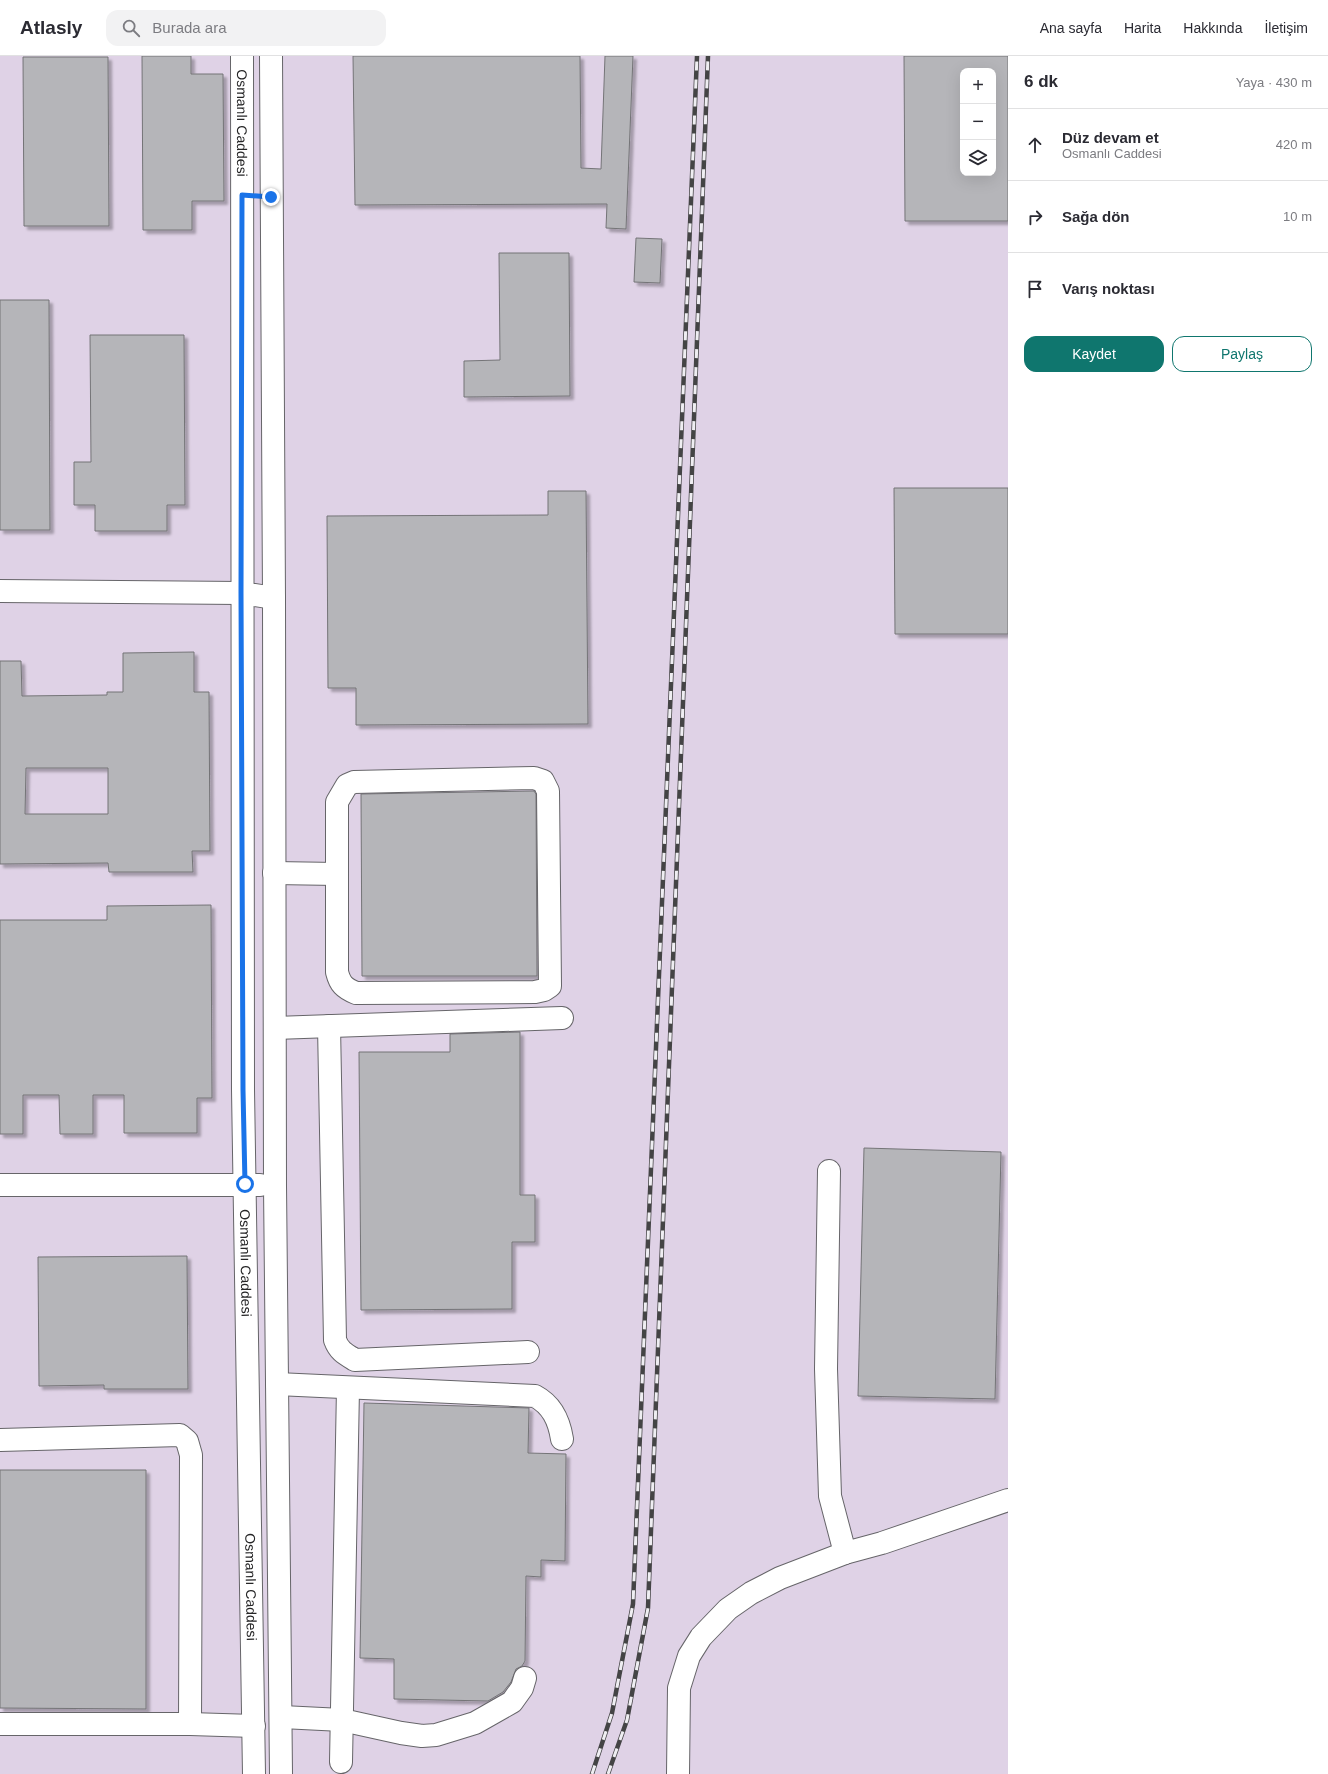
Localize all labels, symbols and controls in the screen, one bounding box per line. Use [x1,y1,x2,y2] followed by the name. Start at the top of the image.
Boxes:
[106,10,386,46] search box
[20,17,82,38] text: Atlasly
[120,17,142,39] icon: search
[152,19,227,36] text: Burada ara
[1040,20,1102,36] text: Ana sayfa
[1124,20,1161,36] text: Harita
[1183,20,1242,36] text: Hakkında
[1264,20,1308,36] text: İletişim
[960,68,996,176] map controls
[960,68,996,104] button: +
[234,69,250,177] street label: Osmanlı Caddesi
[1024,72,1058,91] text: 6 dk
[1236,75,1312,90] text: Yaya · 430 m
[960,104,996,140] button: −
[1062,129,1159,146] text: Düz devam et
[1024,134,1046,156] icon: ahead
[1276,137,1312,152] text: 420 m
[960,140,996,176] button: layers
[1062,146,1162,161] text: Osmanlı Caddesi
[262,188,280,206] route end
[1024,206,1046,228] icon: right
[1062,208,1130,225] text: Sağa dön
[1283,209,1312,224] text: 10 m
[1024,278,1046,300] icon: arrive
[1062,280,1155,297] text: Varış noktası
[1024,336,1164,372] button: Kaydet
[1172,336,1312,372] button: Paylaş
[236,1175,254,1193] route start
[237,1209,255,1317] street label: Osmanlı Caddesi
[242,1533,260,1641] street label: Osmanlı Caddesi

